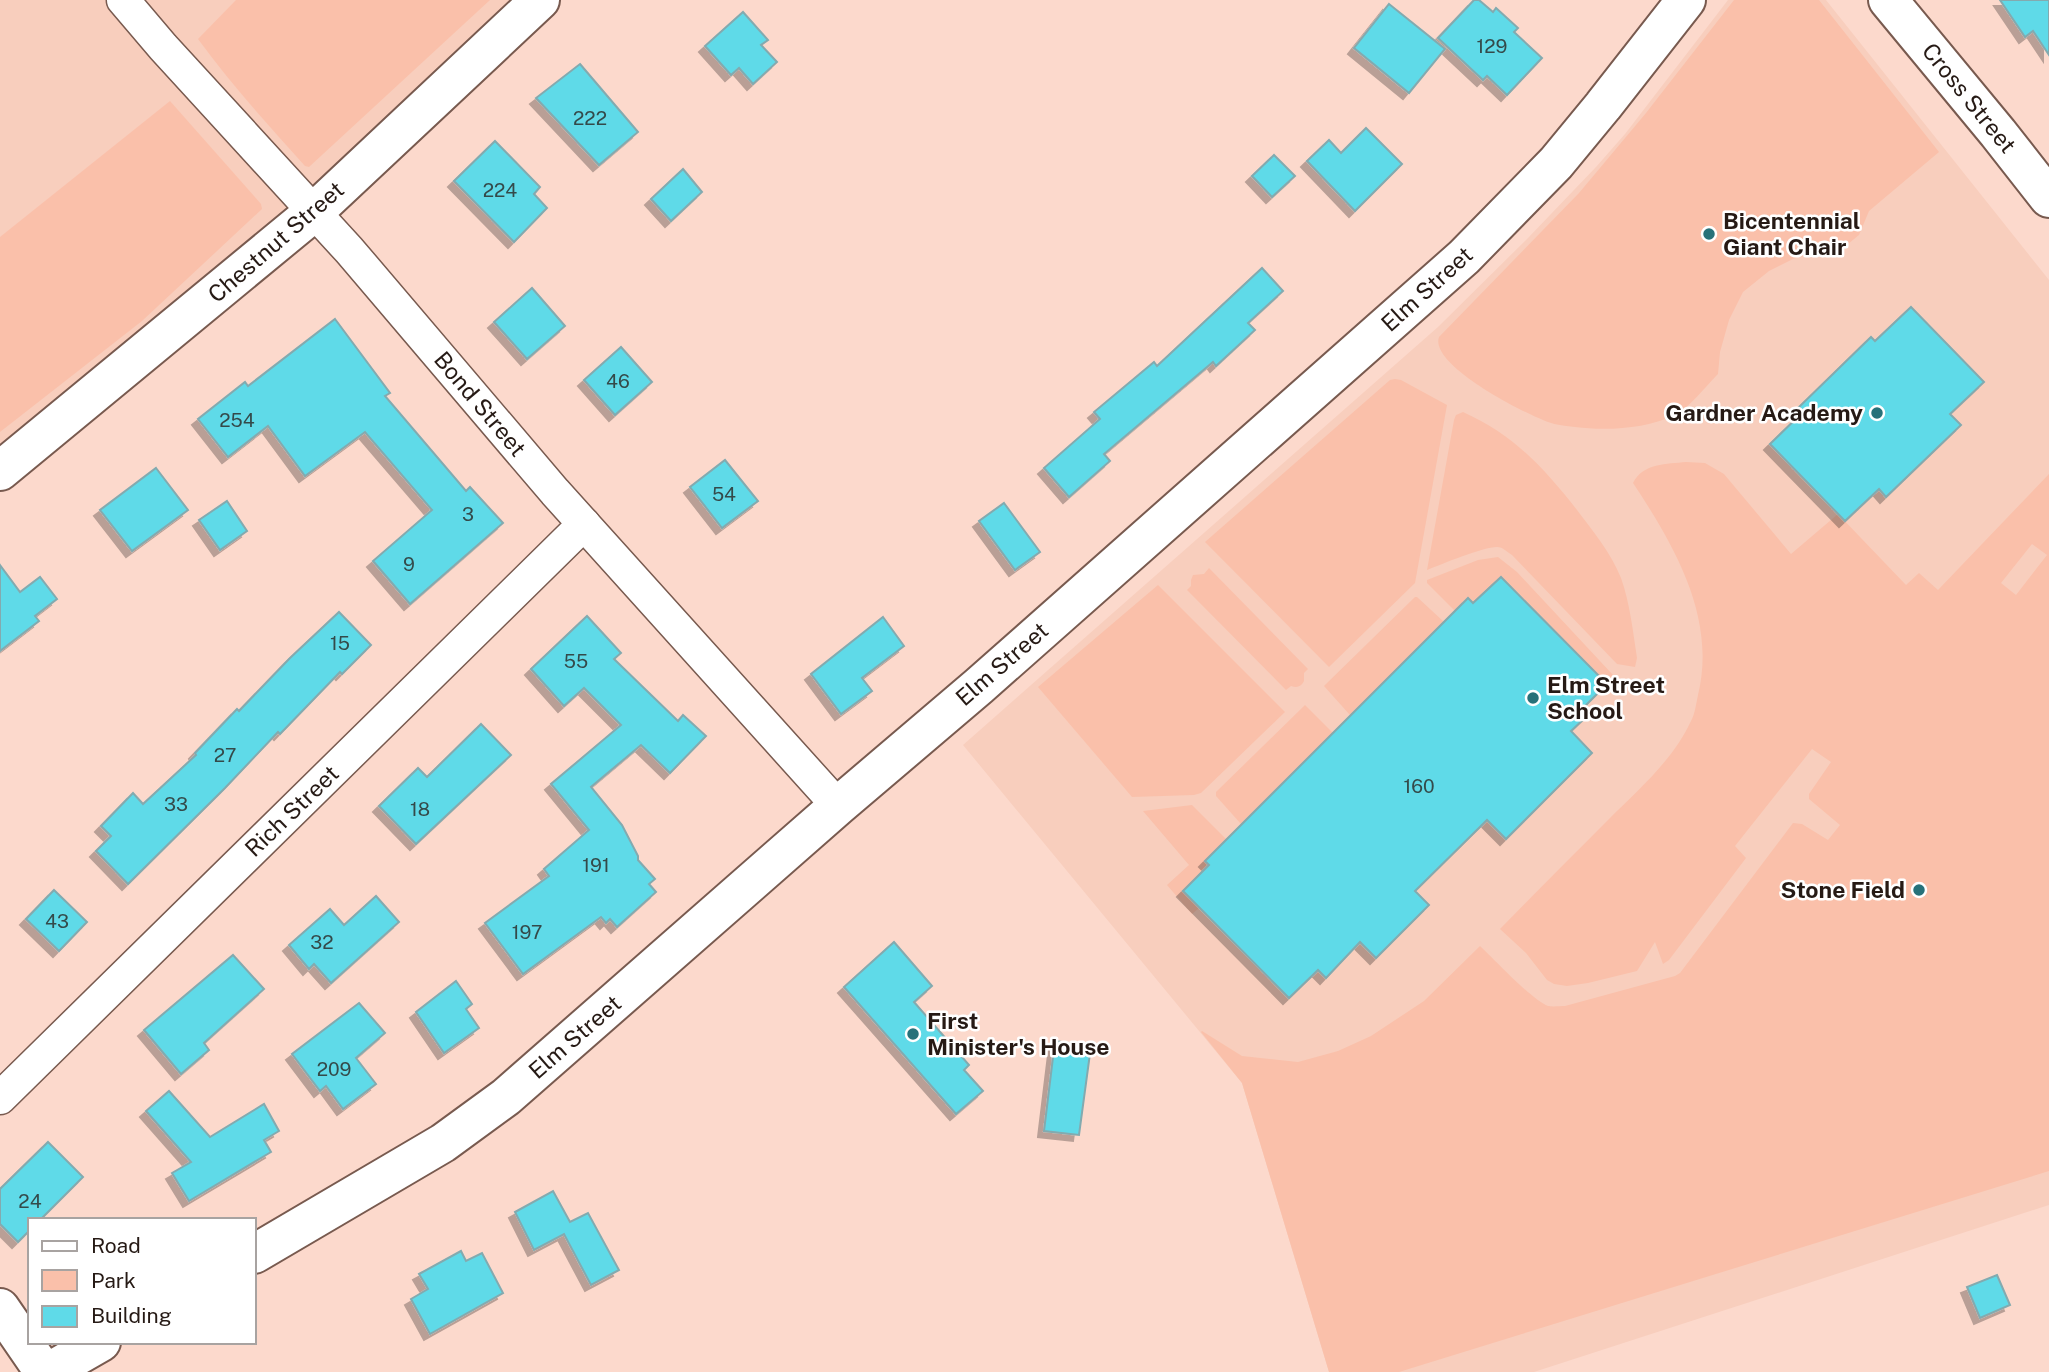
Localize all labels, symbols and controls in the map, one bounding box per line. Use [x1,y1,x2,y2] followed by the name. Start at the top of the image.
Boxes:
[1477,35,1507,57] house number: 129
[1917,37,2022,158] street label: Cross Street
[573,107,607,129] house number: 222
[202,175,349,308] street label: Chestnut Street
[483,179,517,201] house number: 224
[1723,207,1860,260] place label: Bicentennial Giant Chair
[1701,226,1717,242] marker: Bicentennial Giant Chair
[1375,241,1478,337] street label: Elm Street
[429,346,532,461] street label: Bond Street
[606,370,630,392] house number: 46
[1665,399,1863,426] place label: Gardner Academy
[1869,405,1885,421] marker: Gardner Academy
[219,409,255,431] house number: 254
[712,483,736,505] house number: 54
[462,503,474,525] house number: 3
[403,553,415,575] house number: 9
[950,616,1053,711] street label: Elm Street
[330,632,350,654] house number: 15
[564,650,588,672] house number: 55
[1547,671,1665,724] place label: Elm Street School
[1525,690,1541,706] marker: Elm Street School
[214,744,236,766] house number: 27
[239,759,344,862] street label: Rich Street
[1403,775,1435,797] house number: 160
[164,793,188,815] house number: 33
[410,798,430,820] house number: 18
[582,854,610,876] house number: 191
[1781,876,1905,903] place label: Stone Field
[1911,882,1927,898] marker: Stone Field
[45,910,69,932] house number: 43
[512,921,542,943] house number: 197
[310,931,334,953] house number: 32
[523,989,626,1084] street label: Elm Street
[927,1007,1110,1060] place label: First Minister's House
[905,1026,921,1042] marker: First Minister's House
[317,1058,351,1080] house number: 209
[18,1190,42,1212] house number: 24
[28,1218,256,1344] legend
[91,1233,141,1258] text: Road
[91,1268,136,1293] text: Park
[91,1303,172,1328] text: Building

